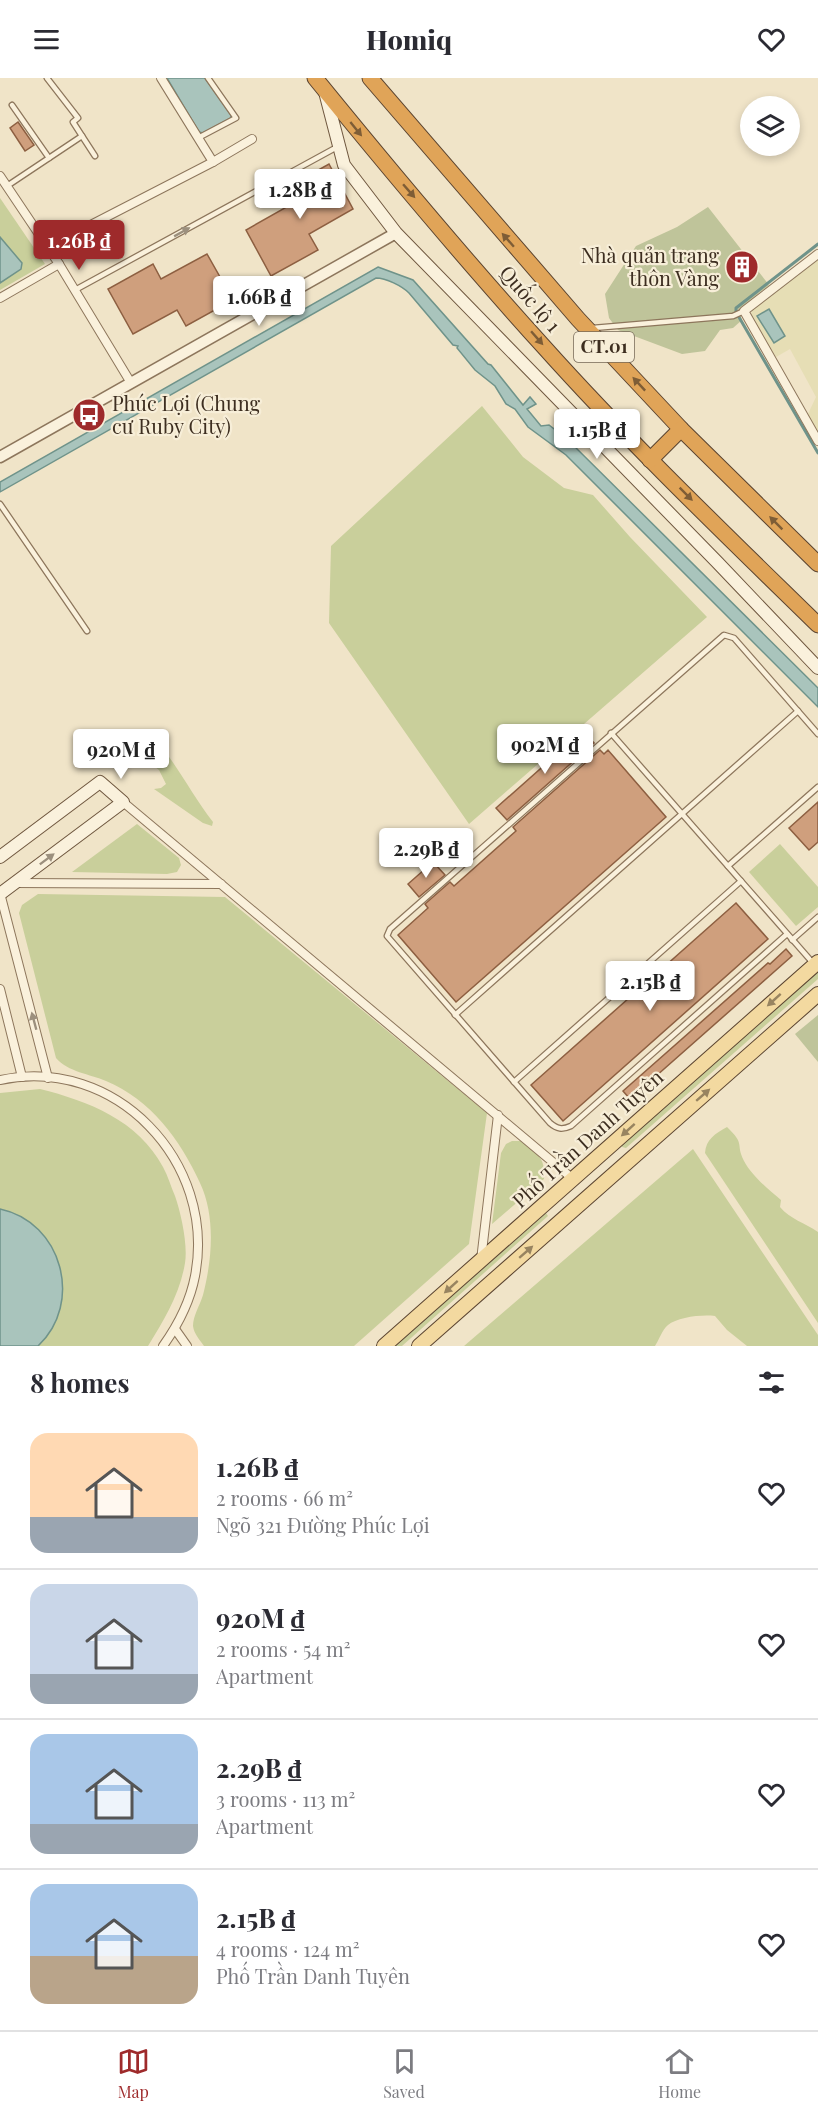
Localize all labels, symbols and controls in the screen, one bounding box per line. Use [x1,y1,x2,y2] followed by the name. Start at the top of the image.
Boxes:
[366,21,452,57] text: Homiq
[30,23,63,56] icon: menu
[755,23,788,56] icon: heart
[740,96,800,156] map controls
[740,96,800,156] button: layers
[349,121,362,136] one-way arrow
[245,169,355,220] pin: 1.28B ₫
[268,175,332,202] text: 1.28B ₫
[402,183,415,198] one-way arrow
[24,220,134,271] pin: 1.26B ₫
[47,226,111,253] text: 1.26B ₫
[174,227,191,237] one-way arrow
[502,232,515,248] one-way arrow
[581,241,719,291] place label: Nhà quản trang thôn Vàng
[724,249,760,285] building icon: Nhà quản trang thôn Vàng
[495,258,568,337] street label: Quốc lộ 1
[204,276,314,327] pin: 1.66B ₫
[227,282,291,309] text: 1.66B ₫
[530,330,543,345] one-way arrow
[574,332,634,362] road number: CT.01
[632,377,646,392] one-way arrow
[112,389,260,439] place label: Phúc Lợi (Chung cư Ruby City)
[71,397,107,433] bus stop icon: Phúc Lợi (Chung cư Ruby City)
[542,409,652,460] pin: 1.15B ₫
[568,415,626,442] text: 1.15B ₫
[678,487,692,501] one-way arrow
[769,516,784,530] one-way arrow
[496,724,594,775] pin: 902M ₫
[72,729,170,780] pin: 920M ₫
[511,730,579,757] text: 902M ₫
[87,735,155,762] text: 920M ₫
[371,828,481,879] pin: 2.29B ₫
[393,834,459,861] text: 2.29B ₫
[39,852,55,865] one-way arrow
[595,961,705,1012] pin: 2.15B ₫
[620,967,680,994] text: 2.15B ₫
[767,993,782,1006] one-way arrow
[28,1012,38,1030] one-way arrow
[505,1062,668,1213] street label: Phố Trần Danh Tuyên
[696,1088,711,1102] one-way arrow
[621,1123,636,1137] one-way arrow
[518,1246,533,1259] one-way arrow
[444,1280,459,1293] one-way arrow
[30,1365,129,1400] text: 8 homes
[755,1366,788,1399] icon: filters
[216,1449,298,1484] text: 1.26B ₫
[78,1457,150,1529] icon: home
[755,1477,788,1510] icon: heart
[216,1484,353,1511] text: 2 rooms · 66 m²
[216,1511,430,1538] text: Ngõ 321 Đường Phúc Lợi
[216,1600,304,1635] text: 920M ₫
[78,1608,150,1680] icon: home
[755,1628,788,1661] icon: heart
[216,1635,351,1662] text: 2 rooms · 54 m²
[216,1662,313,1689] text: Apartment
[216,1750,301,1785] text: 2.29B ₫
[78,1758,150,1830] icon: home
[755,1778,788,1811] icon: heart
[216,1785,355,1812] text: 3 rooms · 113 m²
[216,1812,313,1839] text: Apartment
[216,1900,295,1935] text: 2.15B ₫
[78,1908,150,1980] icon: home
[755,1928,788,1961] icon: heart
[216,1935,360,1962] text: 4 rooms · 124 m²
[216,1962,410,1989] text: Phố Trần Danh Tuyên
[117,2045,150,2102] tab: Map
[383,2045,425,2102] tab: Saved
[658,2045,701,2102] tab: Home

